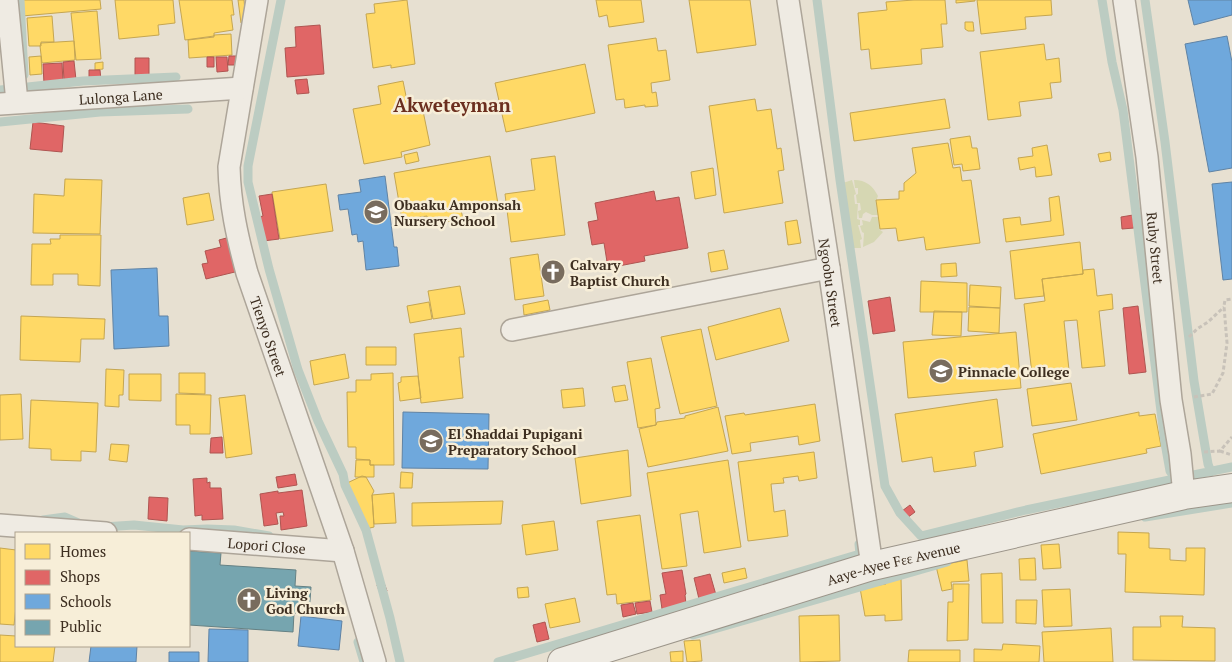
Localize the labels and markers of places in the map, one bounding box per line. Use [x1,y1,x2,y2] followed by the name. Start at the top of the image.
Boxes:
[394,195,521,230] place label: Obaaku Amponsah Nursery School
[363,199,389,225] school or university icon: Obaaku Amponsah Nursery School
[570,255,670,290] place label: Calvary Baptist Church
[540,259,566,285] church icon: Calvary Baptist Church
[928,358,954,384] school or university icon: Pinnacle College
[958,362,1070,381] place label: Pinnacle College
[448,424,583,459] place label: El Shaddai Pupigani Preparatory School
[418,428,444,454] school or university icon: El Shaddai Pupigani Preparatory School
[266,583,345,618] place label: Living God Church
[236,587,262,613] church icon: Living God Church

